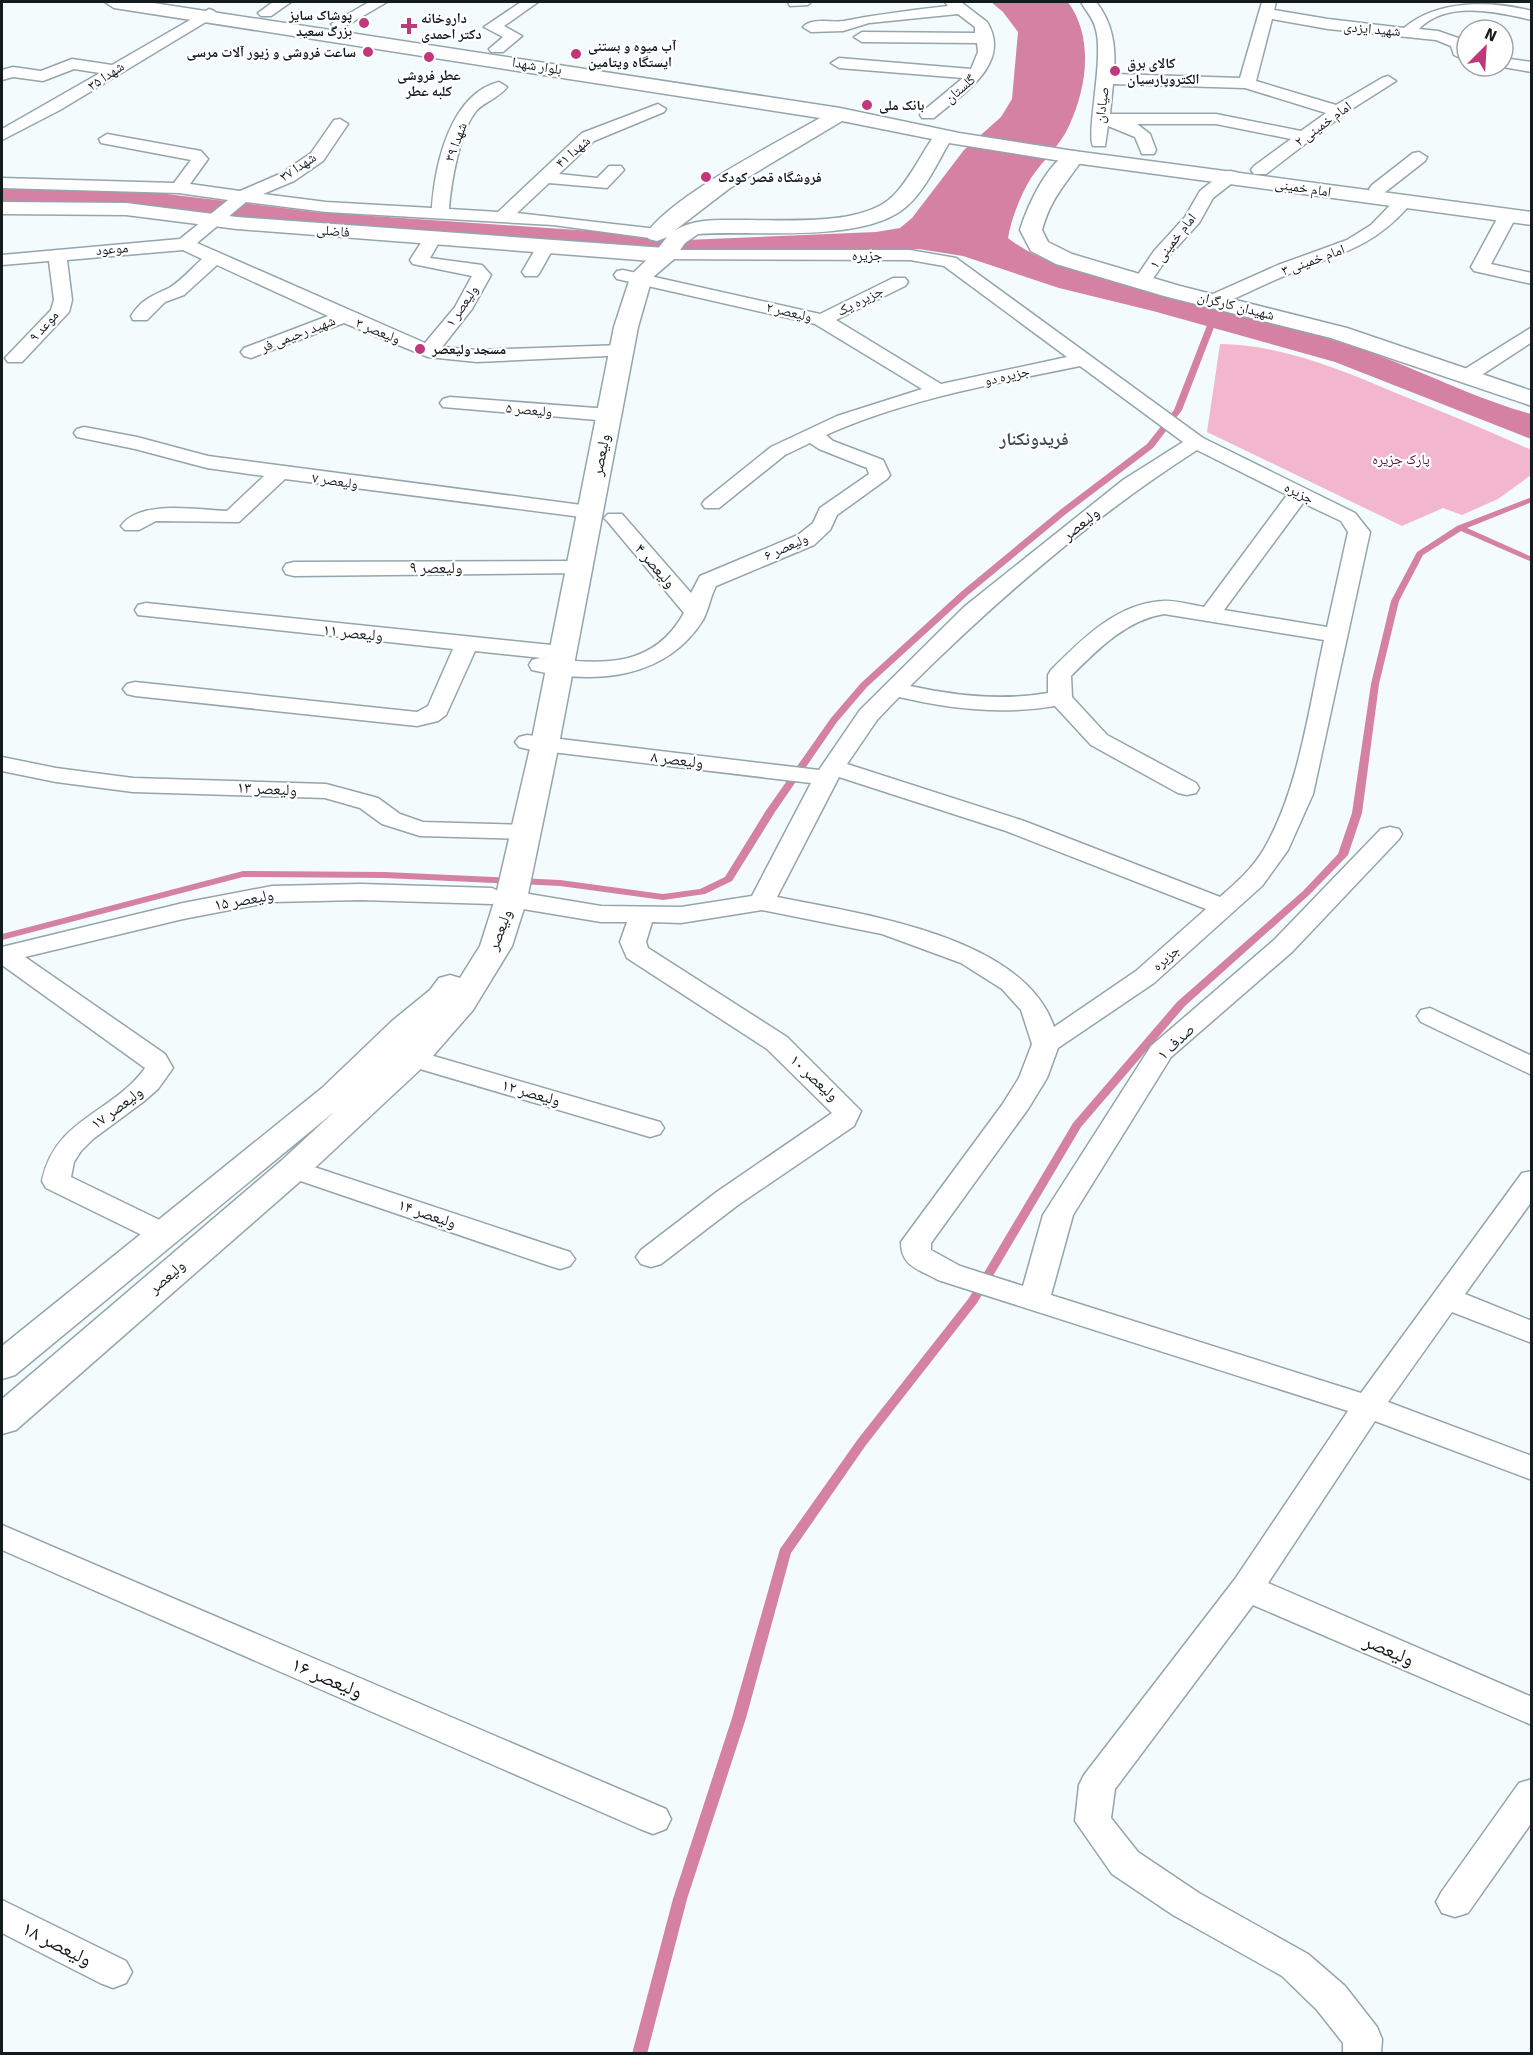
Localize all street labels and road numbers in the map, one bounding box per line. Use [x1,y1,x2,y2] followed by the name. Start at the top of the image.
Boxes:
[1343,18,1401,40] street label: شهید ایزدی
[511,54,563,78] street label: بلوار شهدا
[85,58,127,94] street label: شهدا ۳۵
[941,71,979,107] street label: گلستان
[1091,86,1113,124] street label: صیادان
[1291,98,1355,151] street label: امام خمینی ۲
[441,120,471,164] street label: شهدا ۳۹
[552,132,594,172] street label: شهدا ۴۱
[277,149,319,185] street label: شهدا ۳۷
[1274,175,1332,202] street label: امام خمینی
[1146,210,1201,273] street label: امام خمینی ۱
[316,221,351,241] street label: فاضلی
[95,239,129,259] street label: موعود
[1279,241,1347,280] street label: امام خمینی ۳
[852,247,882,264] street label: جزیره
[442,282,482,330] street label: ولیعصر ۱
[834,282,886,320] street label: جزیره یک
[1196,288,1276,324] street label: شهیدان کارگران
[765,299,813,325] street label: ولیعصر ۲
[26,307,62,345] street label: موعد ۹
[257,312,338,356] street label: شهید رحیمی فر
[353,314,403,348] street label: ولیعصر ۳
[983,363,1031,389] street label: جزیره دو
[505,400,553,420] street label: ولیعصر ۵
[587,432,615,479] street label: ولیعصر
[311,469,359,493] street label: ولیعصر ۷
[1281,479,1317,507] street label: جزیره
[1058,503,1104,546] street label: ولیعصر
[761,530,811,564] street label: ولیعصر ۶
[630,539,680,593] street label: ولیعصر ۴
[410,558,462,578] street label: ولیعصر ۹
[322,620,384,646] street label: ولیعصر ۱۱
[650,747,704,773] street label: ولیعصر ۸
[236,777,298,801] street label: ولیعصر ۱۳
[213,885,275,915] street label: ولیعصر ۱۵
[483,907,517,954] street label: ولیعصر
[1149,941,1183,974] street label: جزیره
[1153,1019,1199,1065] street label: صدف ۱
[785,1050,843,1106] street label: ولیعصر ۱۰
[499,1075,563,1111] street label: ولیعصر ۱۲
[87,1082,147,1134] street label: ولیعصر ۱۷
[395,1195,459,1233] street label: ولیعصر ۱۴
[144,1256,189,1299] street label: ولیعصر
[1359,1628,1418,1672] street label: ولیعصر
[288,1652,366,1704] street label: ولیعصر ۱۶
[18,1916,96,1972] street label: ولیعصر ۱۸

